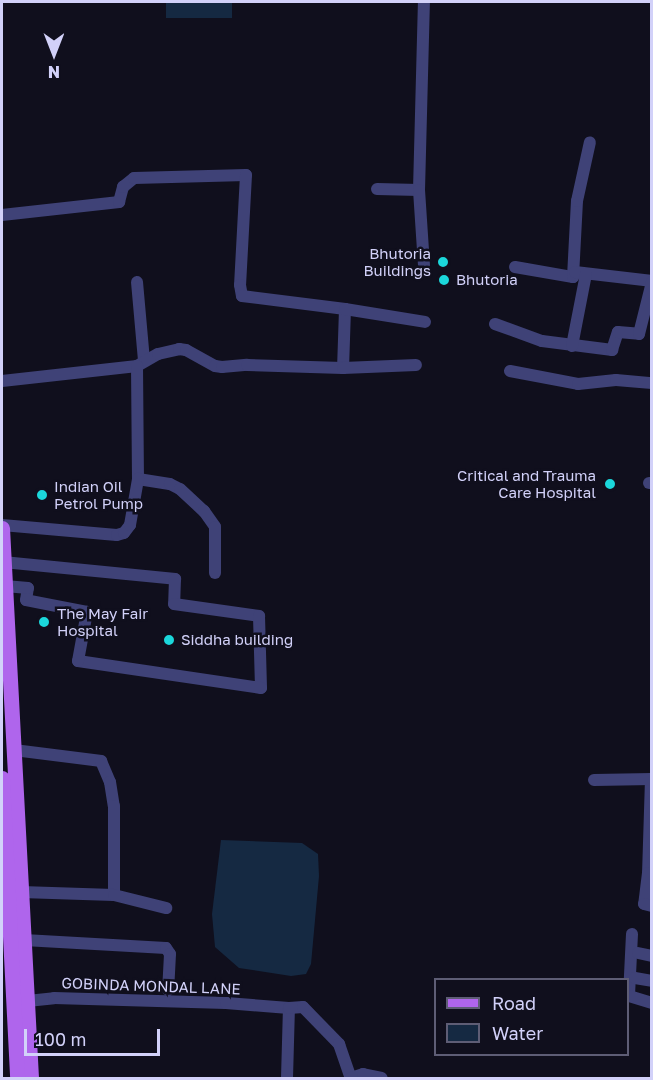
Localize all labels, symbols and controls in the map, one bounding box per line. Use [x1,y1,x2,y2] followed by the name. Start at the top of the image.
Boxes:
[24,24,84,84] north arrow
[48,62,60,82] text: N
[364,244,431,279] place label: Bhutoria Buildings
[436,255,450,269] marker: Bhutoria Buildings
[456,271,518,289] place label: Bhutoria
[437,273,451,287] marker: Bhutoria
[457,466,596,501] place label: Critical and Trauma Care Hospital
[601,475,619,493] marker: Critical and Trauma Care Hospital
[54,477,143,512] place label: Indian Oil Petrol Pump
[35,488,49,502] marker: Indian Oil Petrol Pump
[57,604,148,639] place label: The May Fair Hospital
[35,613,53,631] marker: The May Fair Hospital
[181,631,293,649] place label: Siddha building
[162,633,176,647] marker: Siddha building
[61,974,241,998] street label: GOBINDA MONDAL LANE
[434,978,629,1056] legend
[492,992,536,1014] text: Road
[27,1017,164,1055] scale bar
[492,1022,543,1044] text: Water
[35,1028,86,1050] text: 100 m

